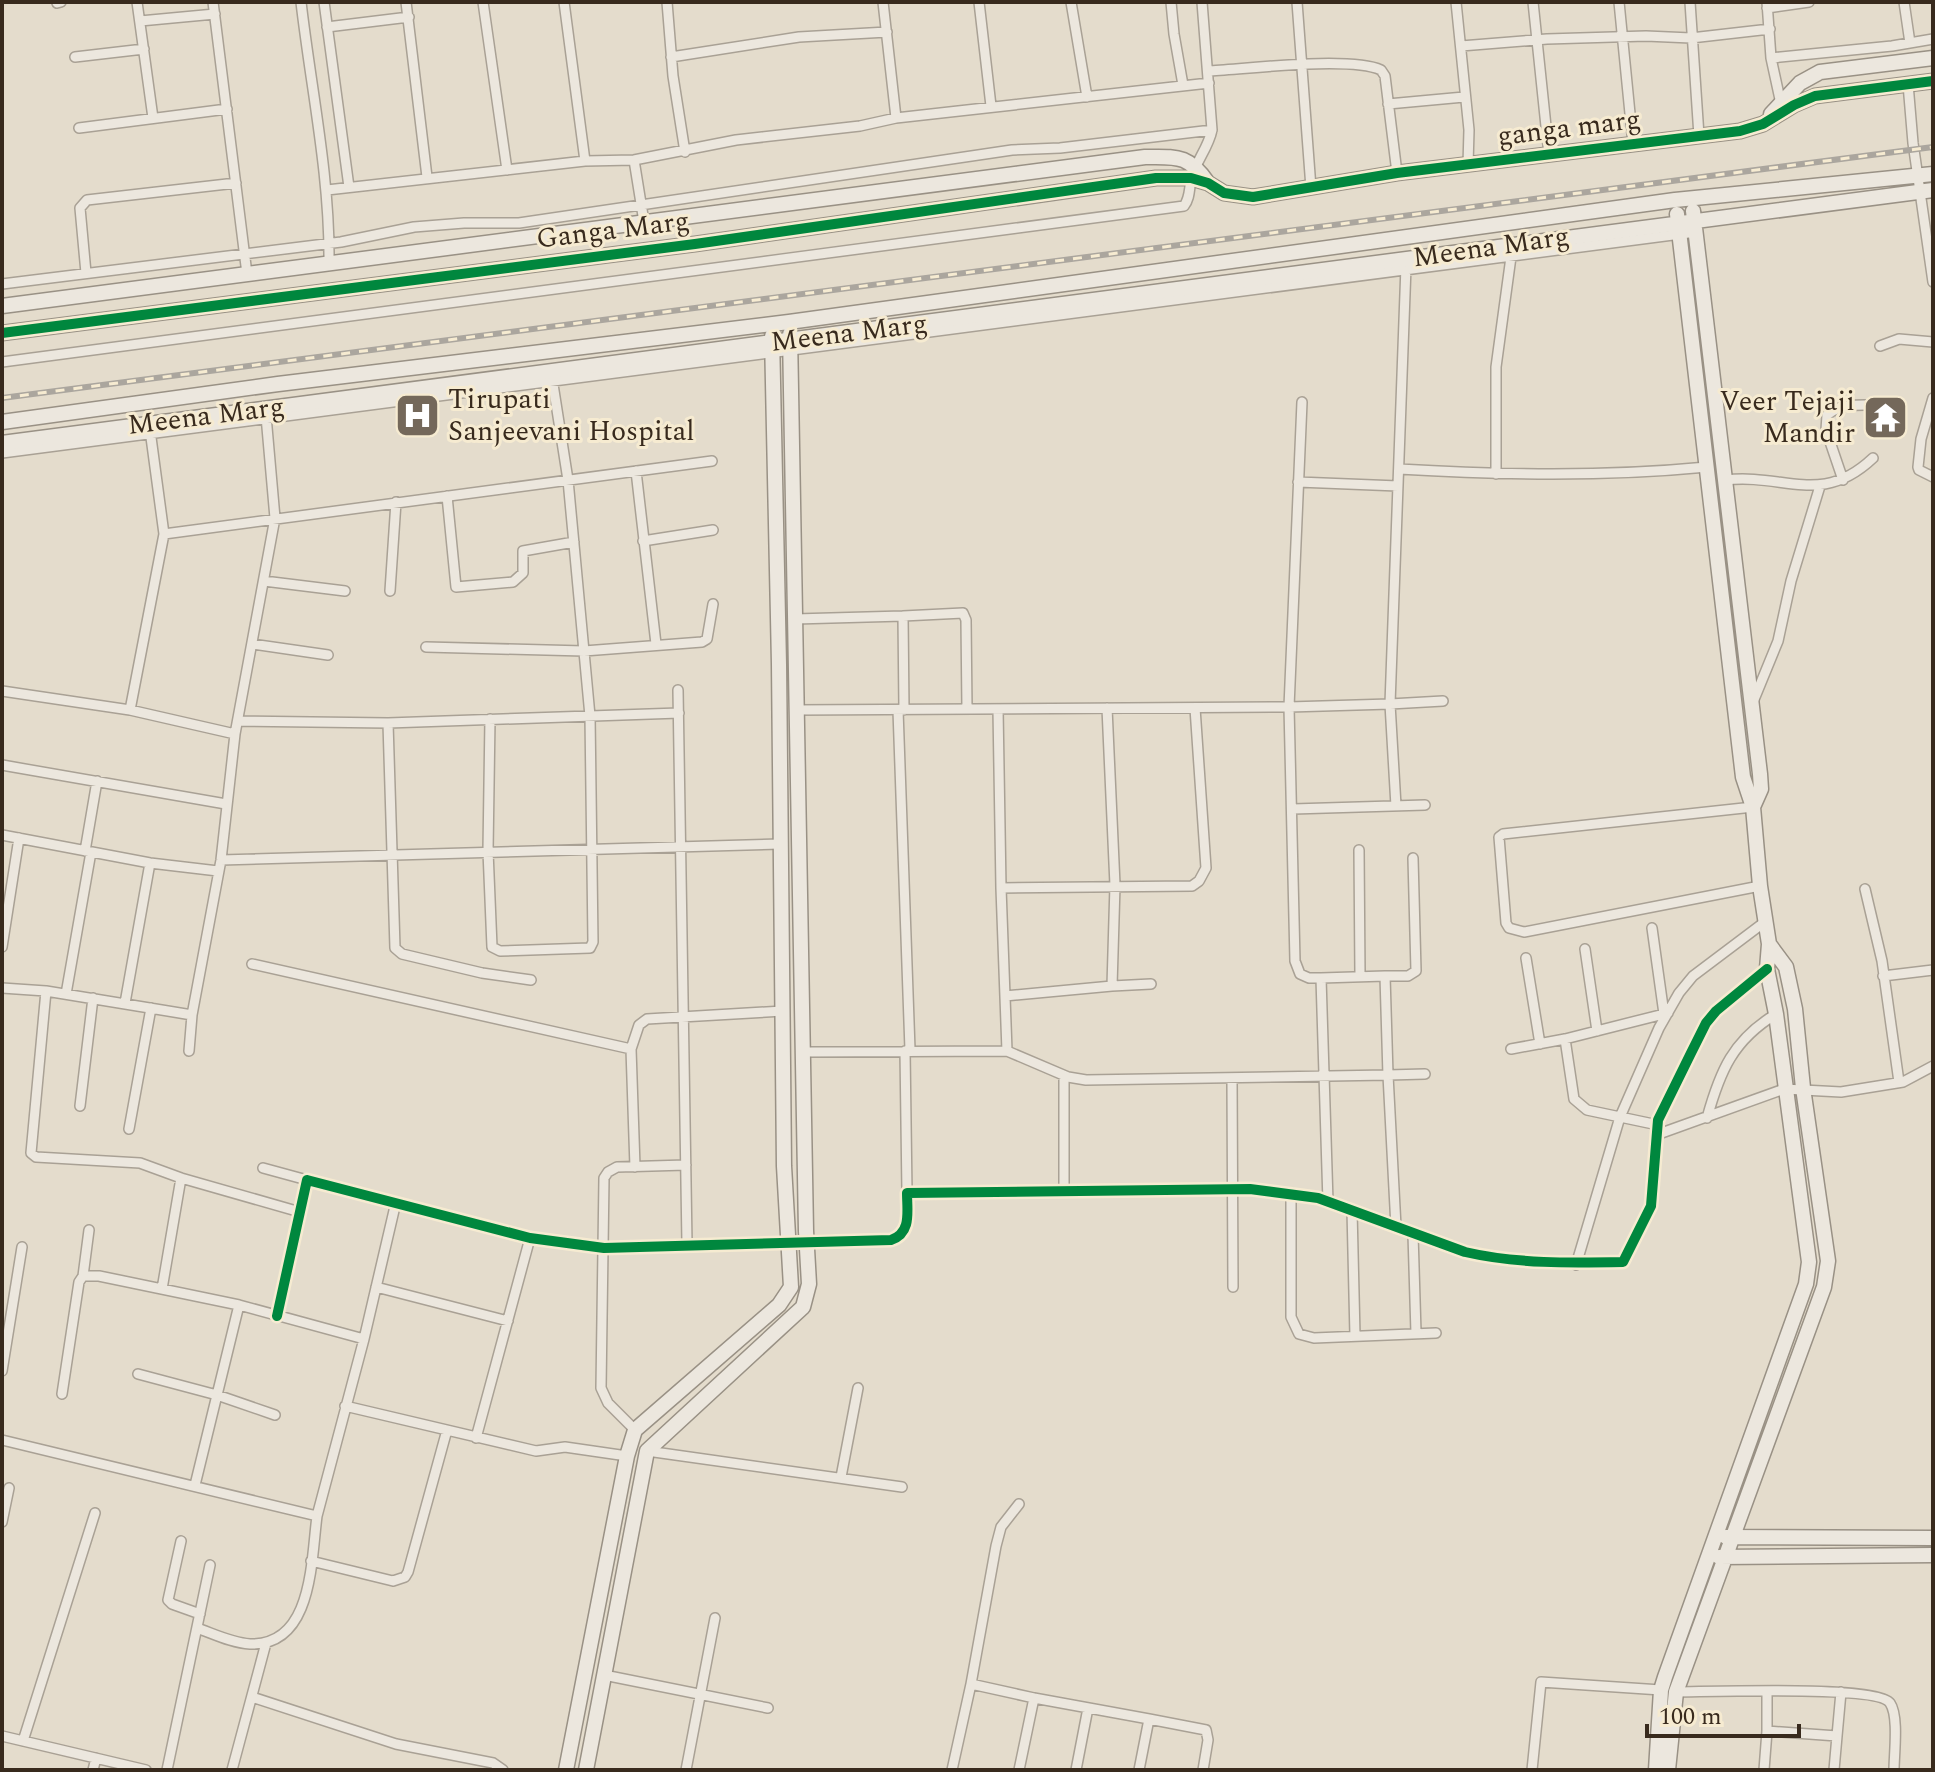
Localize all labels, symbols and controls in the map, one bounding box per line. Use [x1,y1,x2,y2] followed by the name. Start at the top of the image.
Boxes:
[1495,98,1643,158] street label: ganga marg
[534,199,692,261] street label: Ganga Marg
[1410,215,1572,279] street label: Meena Marg
[768,302,930,364] street label: Meena Marg
[448,378,694,453] place label: Tirupati Sanjeevani Hospital
[1719,380,1855,455] place label: Veer Tejaji Mandir
[125,385,287,447] street label: Meena Marg
[393,391,441,439] hospital icon: Tirupati Sanjeevani Hospital
[1862,393,1910,441] temple icon: Veer Tejaji Mandir
[1647,1688,1799,1738] scale bar
[1659,1699,1722,1735] text: 100 m

